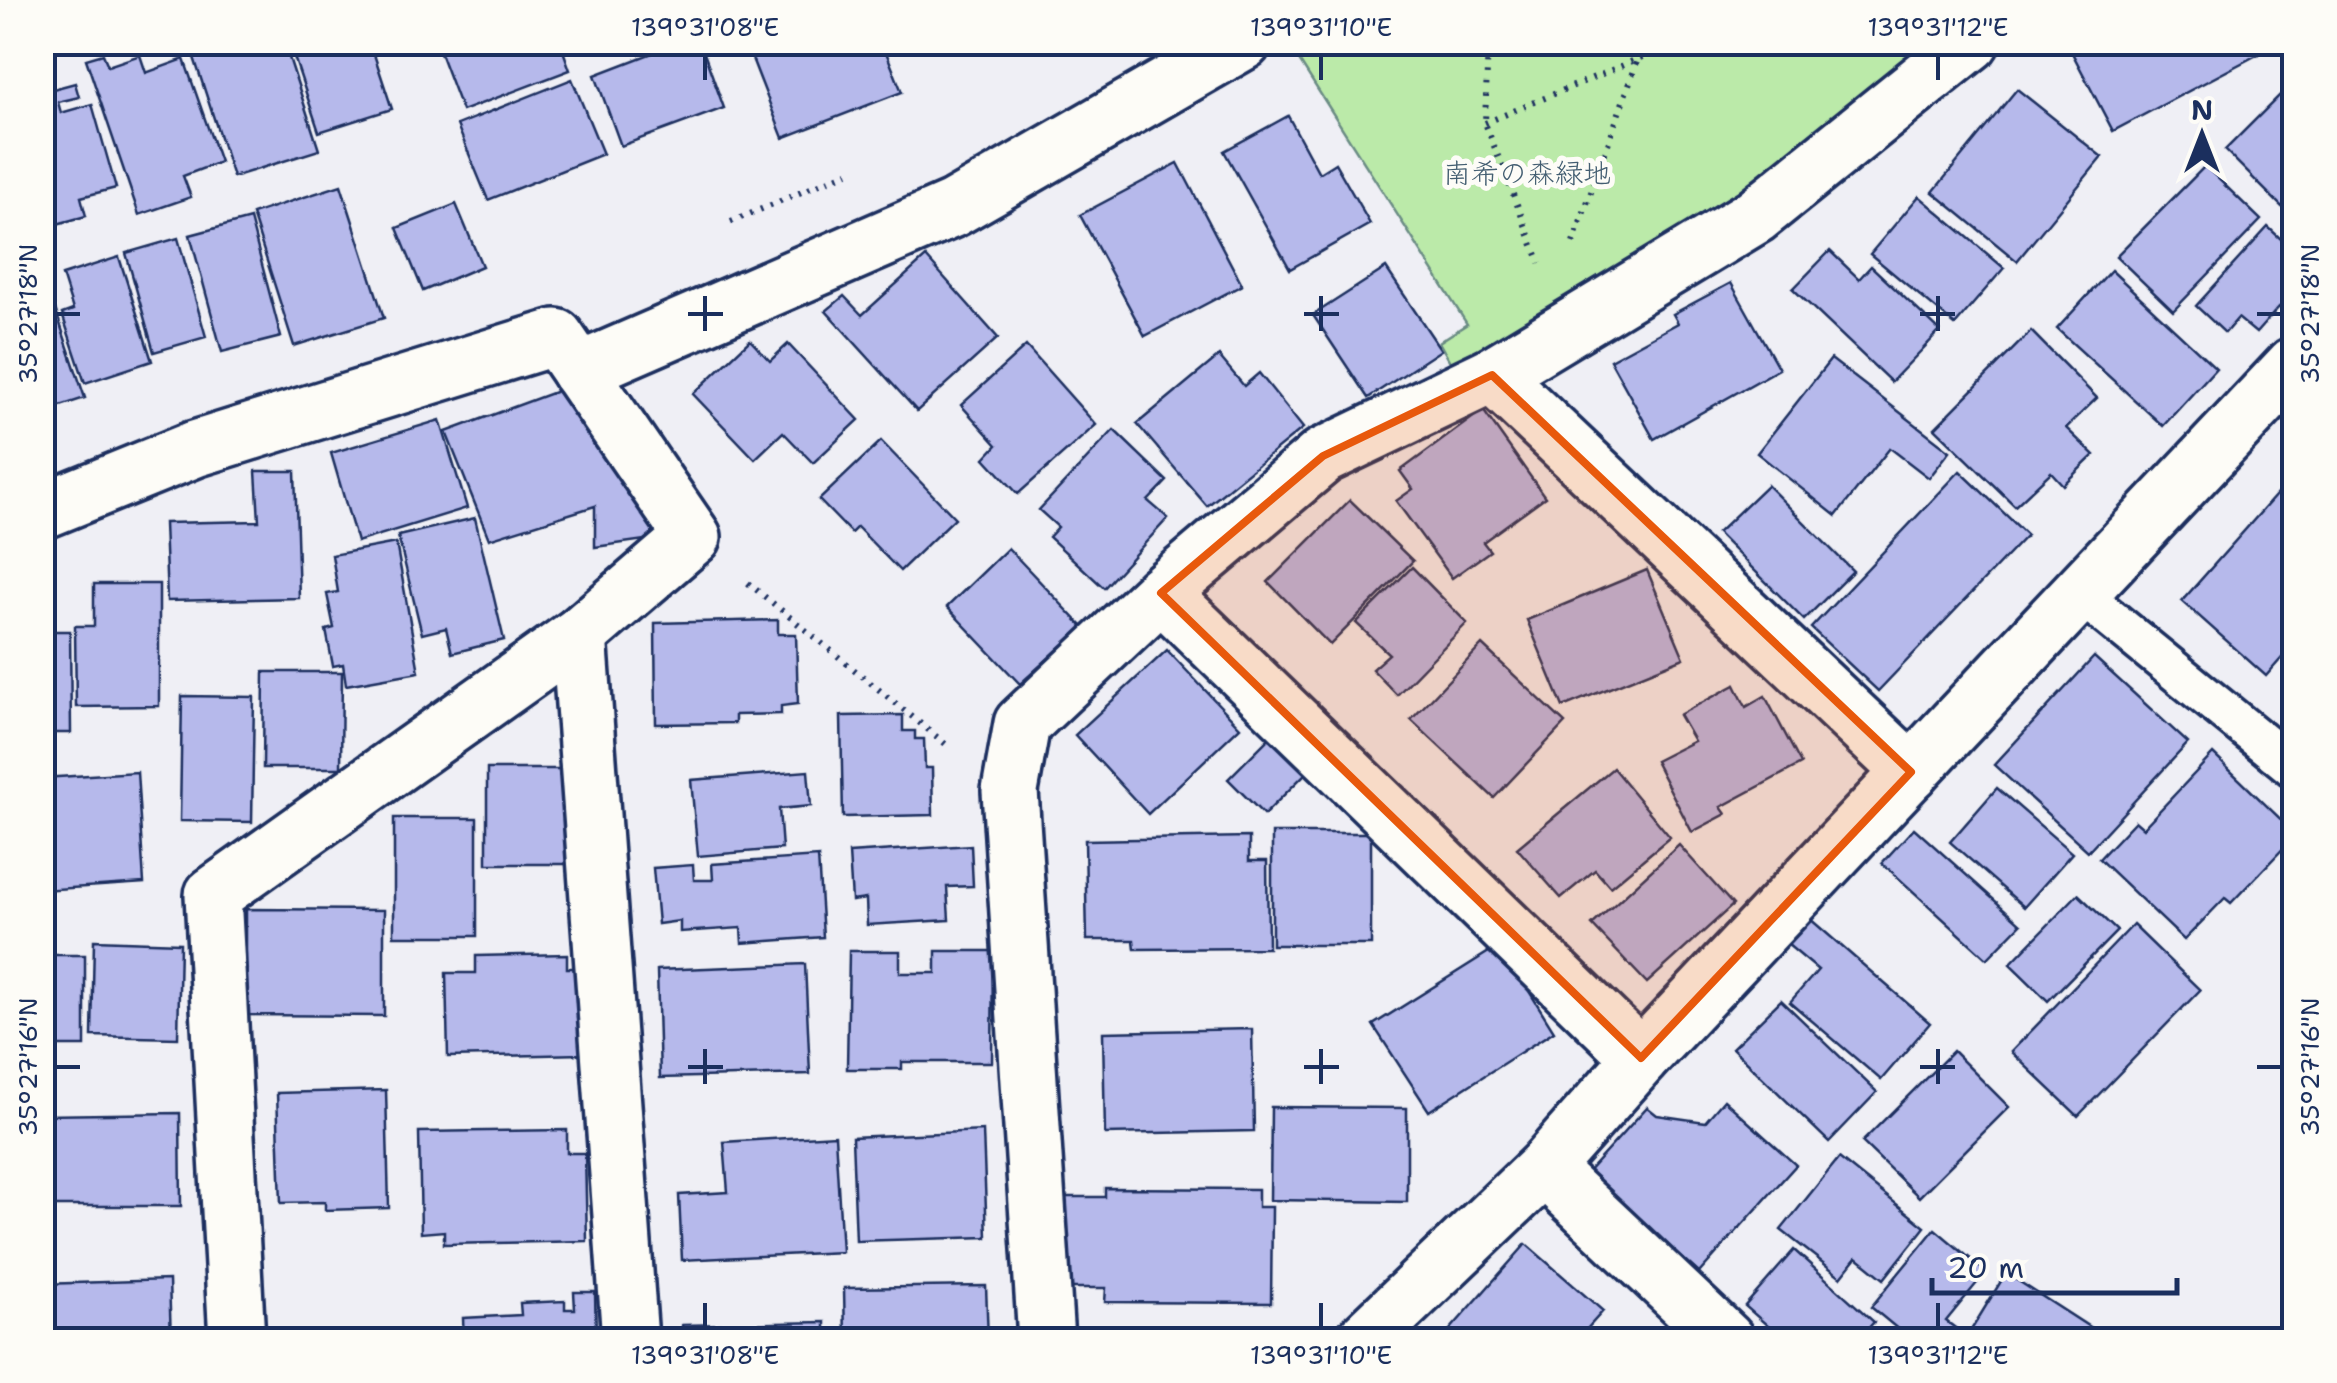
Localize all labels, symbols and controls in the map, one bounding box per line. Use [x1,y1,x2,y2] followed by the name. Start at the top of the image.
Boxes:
[631,10,779,44] text: 139°31'08"E
[1250,10,1392,44] text: 139°31'10"E
[1868,10,2008,44] text: 139°31'12"E
[2152,85,2252,185] north arrow
[2191,91,2213,129] text: N
[1443,154,1611,192] park label: 南希の森緑地
[11,244,45,384] text: 35°27'18"N
[2293,244,2327,384] text: 35°27'18"N
[11,998,45,1136] text: 35°27'16"N
[2293,998,2327,1136] text: 35°27'16"N
[1932,1233,2177,1295] scale bar
[1947,1247,2024,1288] text: 20 m
[631,1338,779,1372] text: 139°31'08"E
[1250,1338,1392,1372] text: 139°31'10"E
[1868,1338,2008,1372] text: 139°31'12"E

